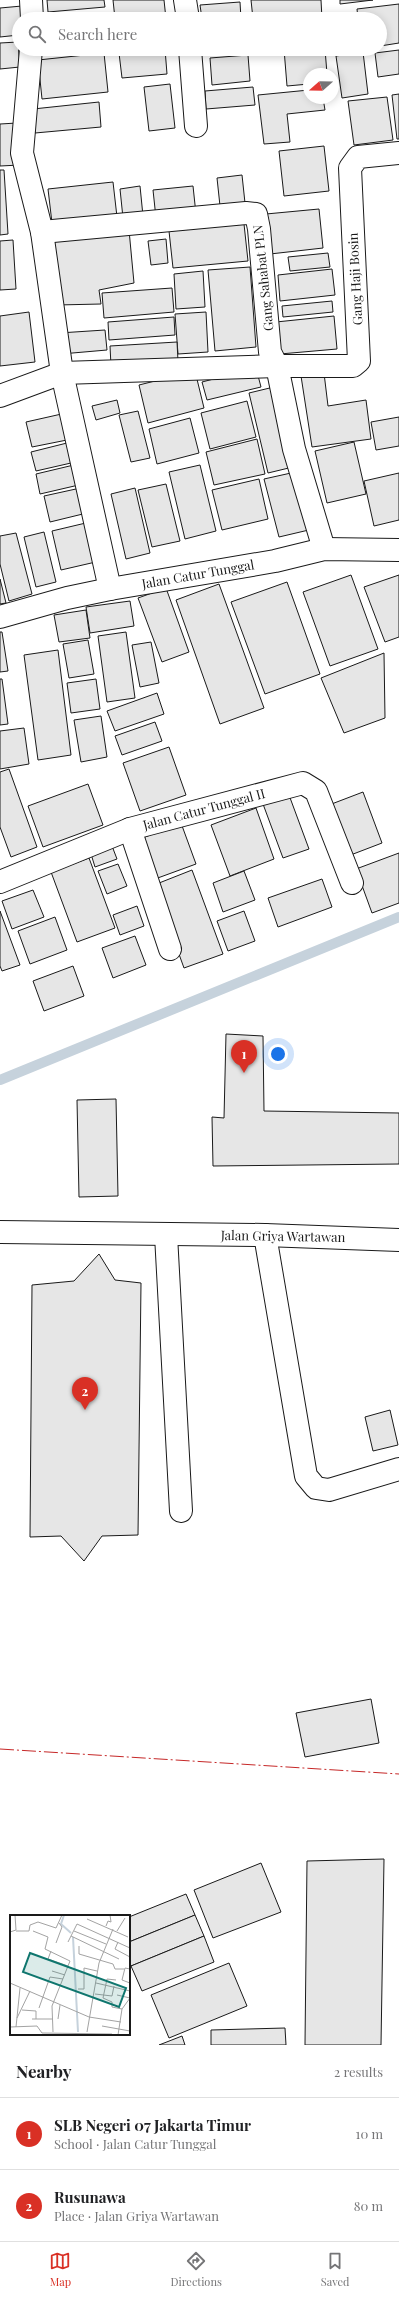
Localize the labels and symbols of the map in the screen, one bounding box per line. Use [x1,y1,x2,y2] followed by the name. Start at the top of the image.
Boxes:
[303,68,339,104] north arrow
[248,224,277,332] street label: Gang Sahabat PLN
[344,232,365,326] street label: Gang Haji Bosin
[139,555,256,592] street label: Jalan Catur Tunggal
[140,784,267,833] street label: Jalan Catur Tunggal II
[231,1040,257,1073] pin: 1
[268,1044,288,1064] your location
[220,1226,346,1245] street label: Jalan Griya Wartawan
[72,1377,98,1410] pin: 2
[10,1915,130,2035] inset map

